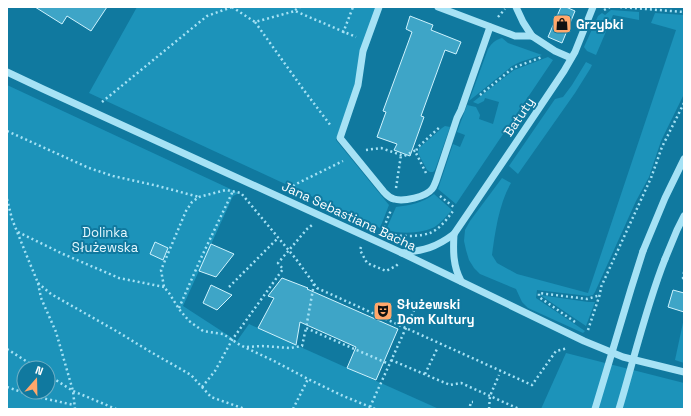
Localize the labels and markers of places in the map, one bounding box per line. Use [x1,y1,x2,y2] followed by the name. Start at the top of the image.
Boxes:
[551,13,573,35] shop icon: Grzybki
[576,16,624,33] place label: Grzybki
[397,296,475,328] place label: Służewski Dom Kultury
[372,300,394,322] theatre icon: Służewski Dom Kultury

